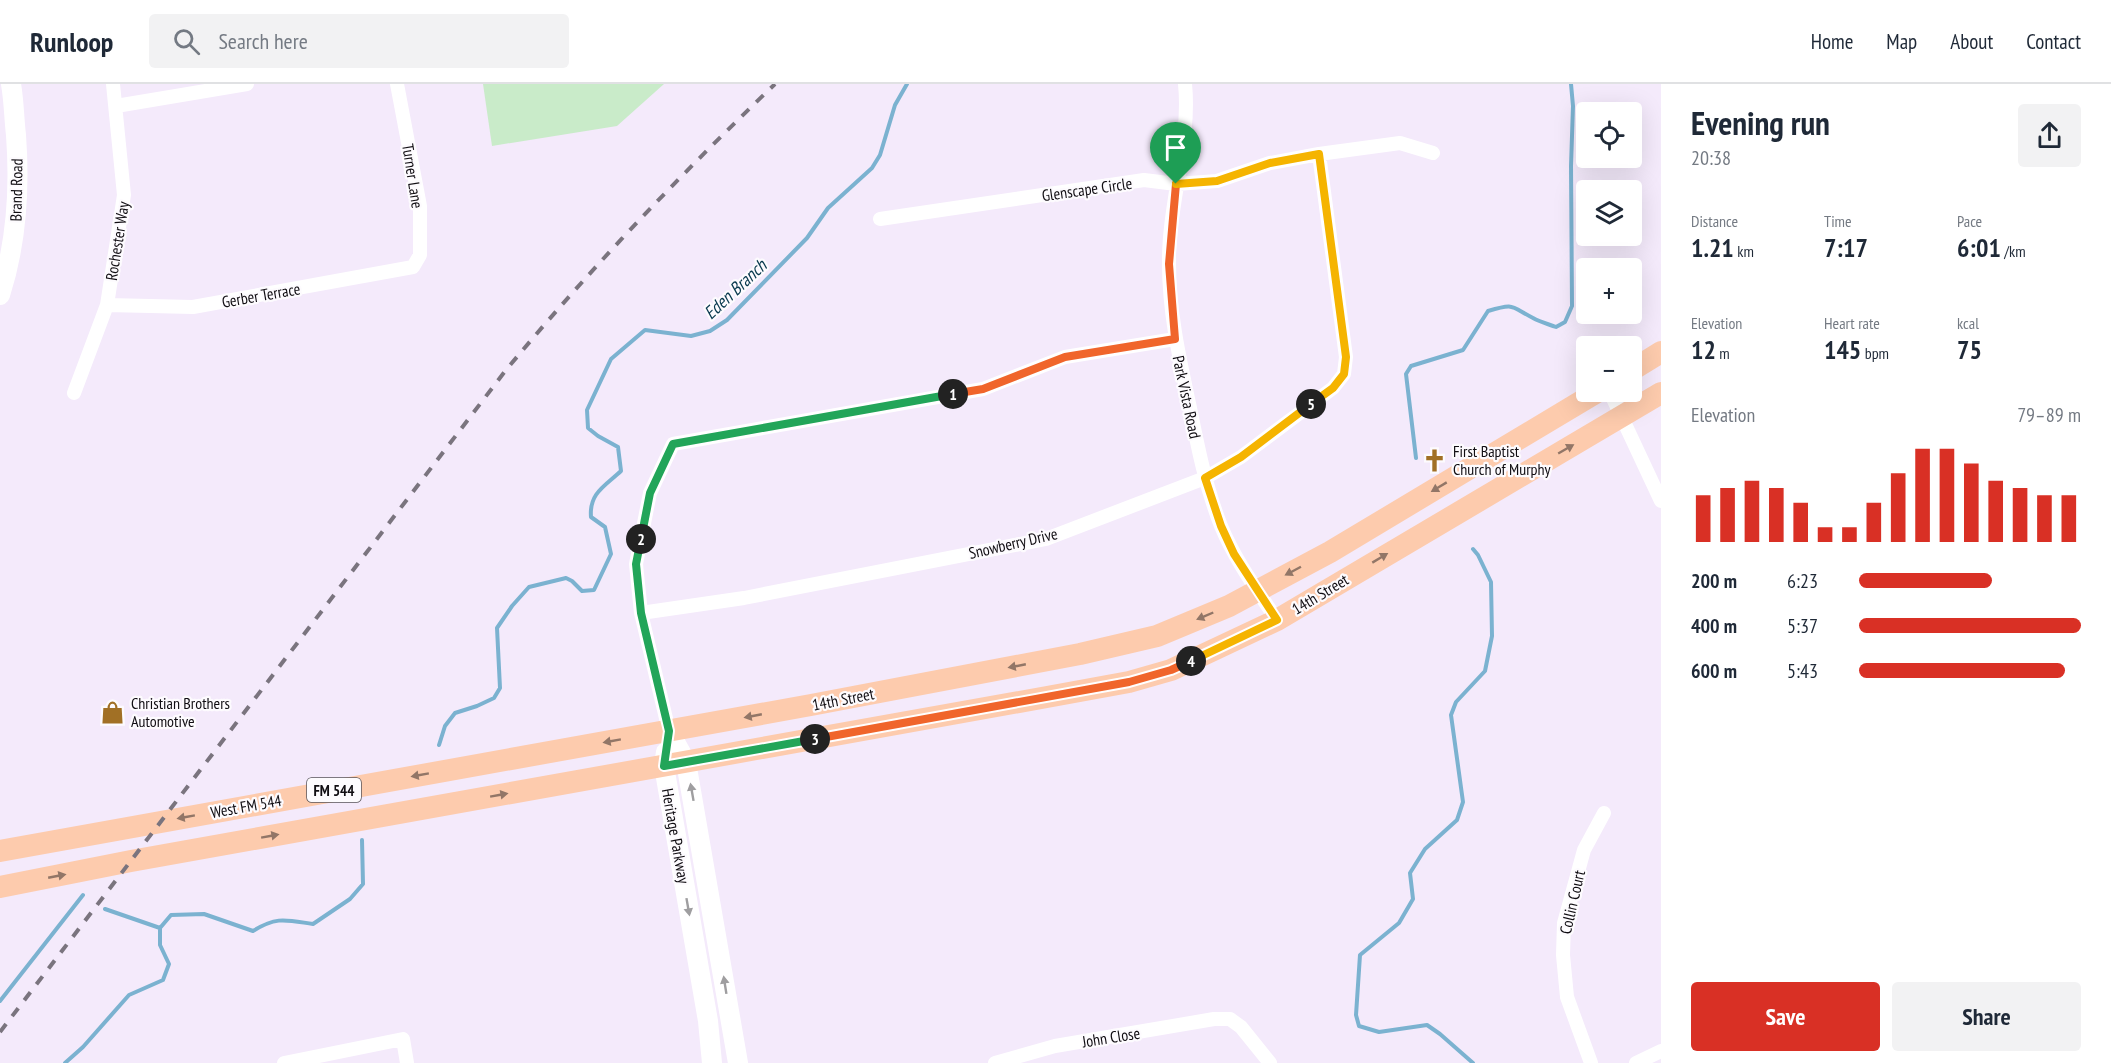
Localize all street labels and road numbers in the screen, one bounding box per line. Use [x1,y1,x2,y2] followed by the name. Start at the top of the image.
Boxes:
[398,142,428,210] street label: Turner Lane
[5,158,27,222] street label: Brand Road
[1041,173,1133,205] street label: Glenscape Circle
[101,200,133,282] street label: Rochester Way
[220,278,302,312] street label: Gerber Terrace
[1168,354,1206,440] street label: Park Vista Road
[967,523,1059,563] street label: Snowberry Drive
[1288,569,1352,619] street label: 14th Street
[810,683,876,715] street label: 14th Street
[307,778,361,802] road number: FM 544
[658,787,694,885] street label: Heritage Parkway
[209,790,283,822] street label: West FM 544
[1555,867,1589,936] street label: Collin Court
[1080,1023,1141,1052] street label: John Close

